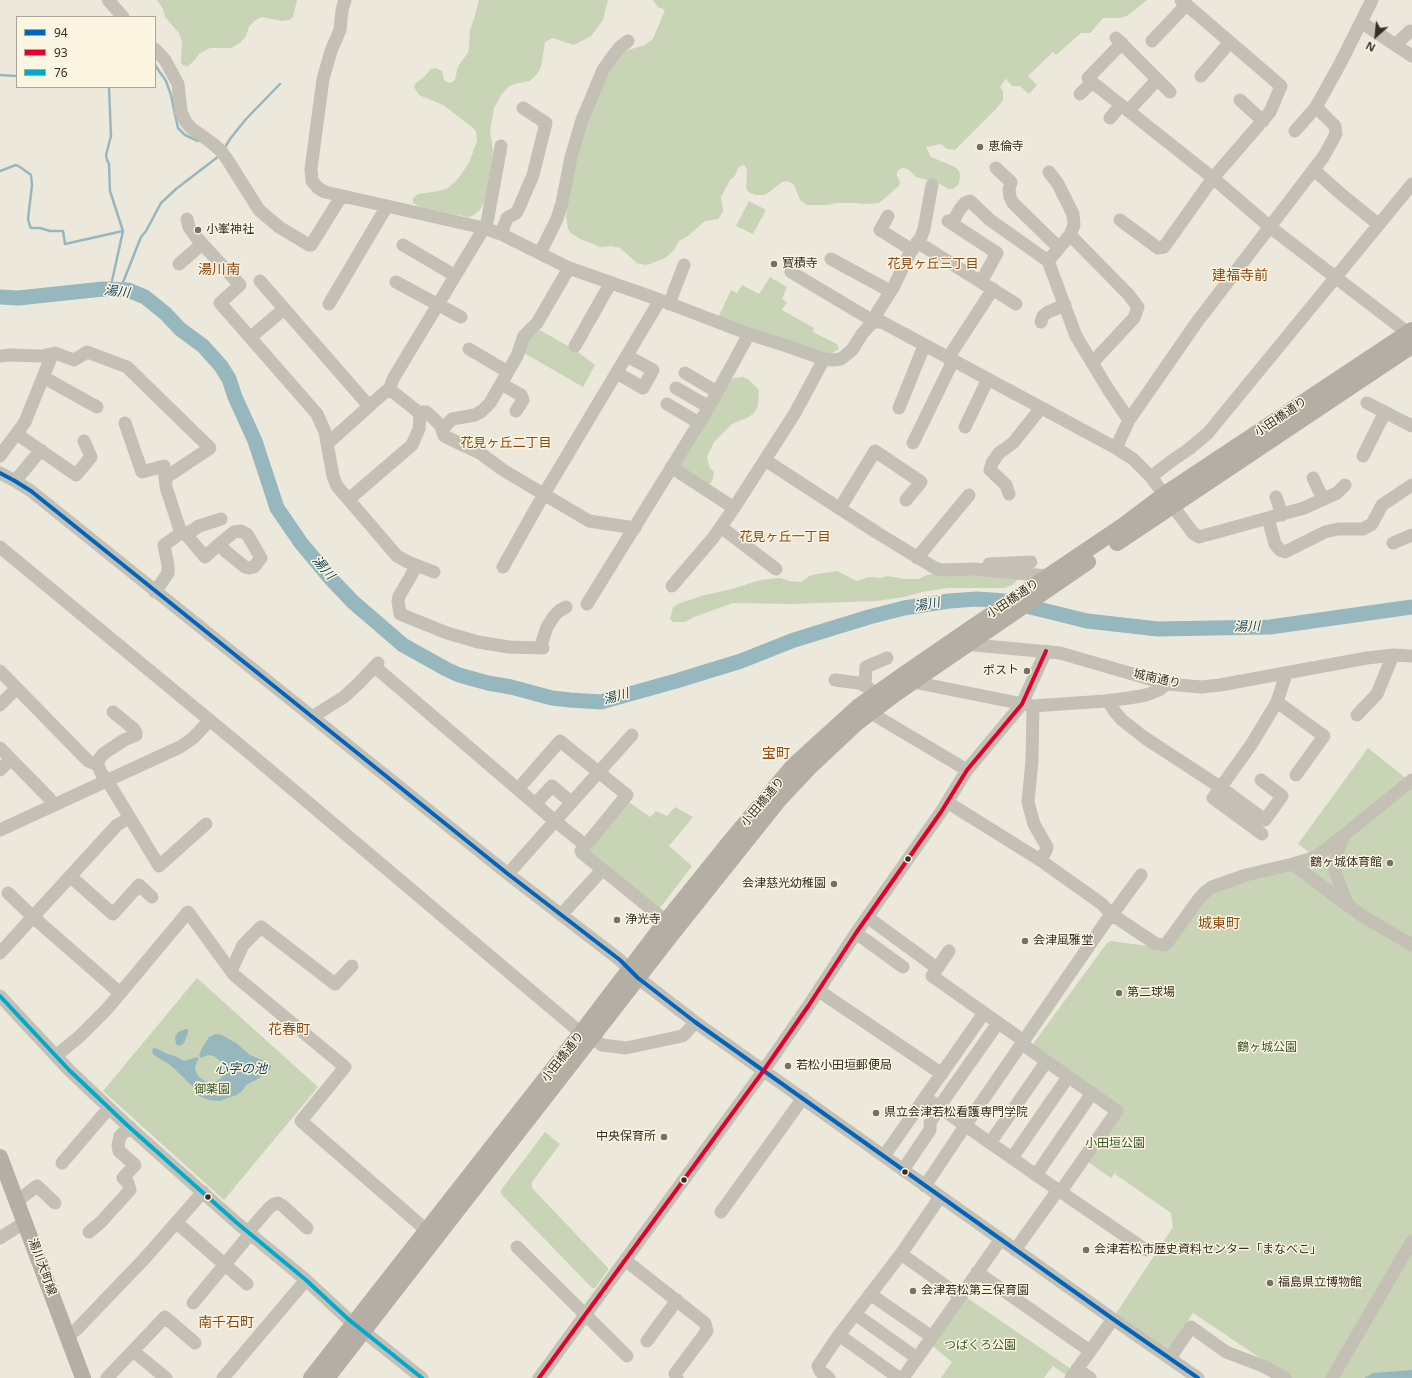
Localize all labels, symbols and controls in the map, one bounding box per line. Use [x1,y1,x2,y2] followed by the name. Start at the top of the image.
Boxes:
[16,16,156,88] legend
[1356,16,1396,56] north arrow
[54,24,68,41] text: 94
[1363,38,1378,56] text: N
[54,44,68,61] text: 93
[54,64,68,81] text: 76
[988,140,1024,154] place label: 恵倫寺
[975,142,985,152] marker: 恵倫寺
[206,223,254,237] place label: 小峯神社
[193,225,203,235] marker: 小峯神社
[888,256,978,272] district label: 花見ヶ丘三丁目
[782,257,818,271] place label: 寳積寺
[769,259,779,269] marker: 寳積寺
[198,262,240,278] district label: 湯川南
[1212,268,1268,284] district label: 建福寺前
[103,283,131,301] water label: 湯川
[1252,394,1310,440] street label: 小田橋通り
[461,435,551,451] district label: 花見ヶ丘二丁目
[740,529,830,545] district label: 花見ヶ丘一丁目
[309,553,337,583] water label: 湯川
[984,576,1042,622] street label: 小田橋通り
[913,595,941,615] water label: 湯川
[1234,619,1260,635] water label: 湯川
[983,664,1019,678] place label: ポスト
[1022,666,1032,676] marker: ポスト
[1132,667,1182,691] street label: 城南通り
[601,686,631,708] water label: 湯川
[762,746,790,762] district label: 宝町
[738,774,788,830] street label: 小田橋通り
[903,854,913,864] unlabelled marker
[1310,856,1382,870] place label: 鶴ヶ城体育館
[1385,858,1395,868] marker: 鶴ヶ城体育館
[742,877,826,891] place label: 会津慈光幼稚園
[829,879,839,889] marker: 会津慈光幼稚園
[625,913,661,927] place label: 浄光寺
[612,915,622,925] marker: 浄光寺
[1198,916,1240,932] district label: 城東町
[1033,934,1093,948] place label: 会津風雅堂
[1020,936,1030,946] marker: 会津風雅堂
[1127,986,1175,1000] place label: 第二球場
[1114,988,1124,998] marker: 第二球場
[268,1022,310,1038] district label: 花春町
[539,1029,587,1085] street label: 小田橋通り
[1237,1041,1297,1055] park label: 鶴ヶ城公園
[796,1059,892,1073] place label: 若松小田垣郵便局
[215,1061,267,1077] water label: 心字の池
[783,1061,793,1071] marker: 若松小田垣郵便局
[194,1083,230,1097] park label: 御薬園
[884,1106,1028,1120] place label: 県立会津若松看護専門学院
[871,1108,881,1118] marker: 県立会津若松看護専門学院
[596,1130,656,1144] place label: 中央保育所
[659,1132,669,1142] marker: 中央保育所
[1085,1137,1145,1151] park label: 小田垣公園
[900,1167,910,1177] unlabelled marker
[679,1175,689,1185] unlabelled marker
[203,1192,213,1202] unlabelled marker
[25,1236,59,1298] street label: 湯川大町線
[1094,1243,1322,1257] place label: 会津若松市歴史資料センター「まなべこ」
[1081,1245,1091,1255] marker: 会津若松市歴史資料センター「まなべこ」
[1278,1276,1362,1290] place label: 福島県立博物館
[1265,1278,1275,1288] marker: 福島県立博物館
[921,1284,1029,1298] place label: 会津若松第三保育園
[908,1286,918,1296] marker: 会津若松第三保育園
[198,1315,254,1331] district label: 南千石町
[944,1339,1016,1353] park label: つばくろ公園

